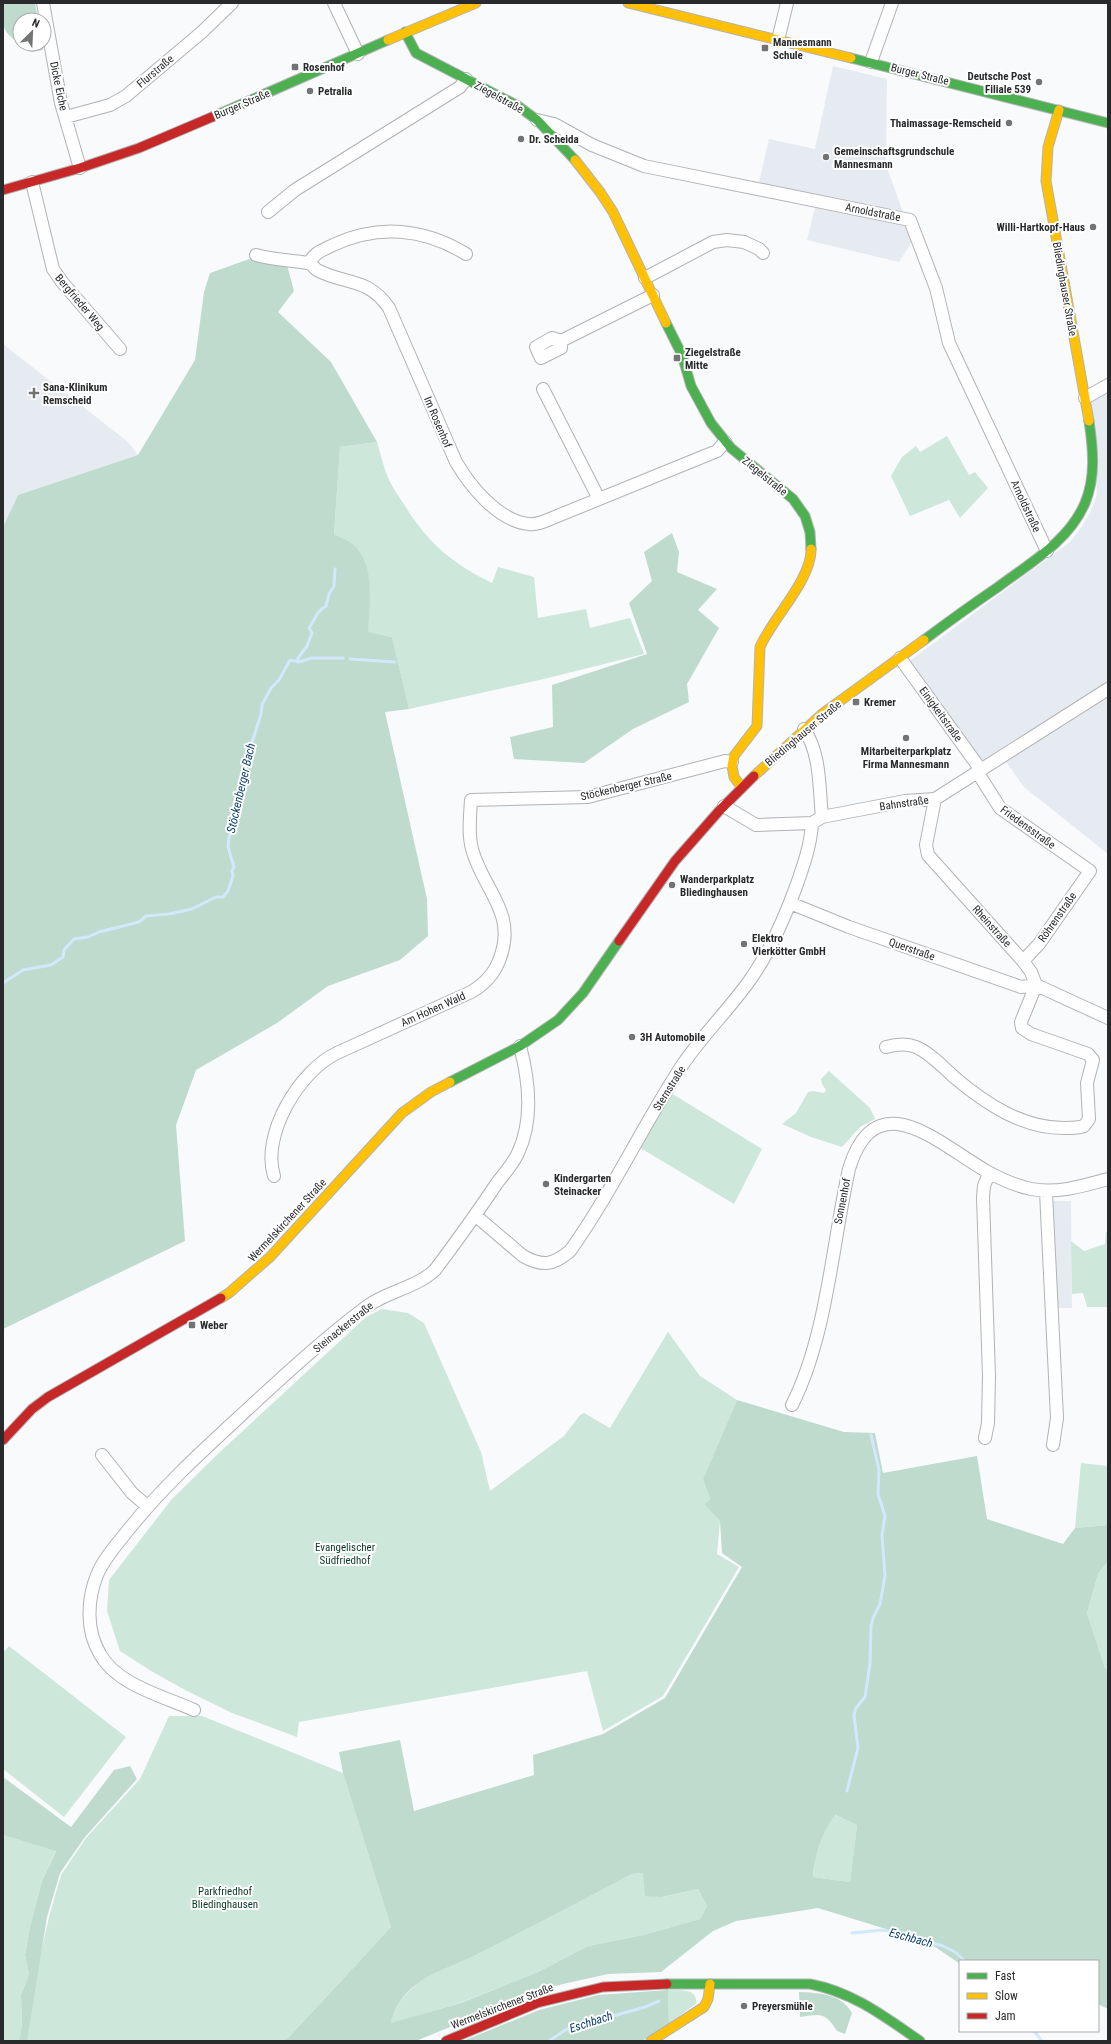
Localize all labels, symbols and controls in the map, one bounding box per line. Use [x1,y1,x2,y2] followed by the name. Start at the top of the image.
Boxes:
[12,12,52,52] north arrow
[30,16,42,31] text: N
[773,36,832,62] place label: Mannesmann Schule
[760,43,770,53] marker: Mannesmann Schule
[134,52,176,91] street label: Flurstraße
[47,60,70,112] street label: Dicke Eiche
[303,61,345,74] place label: Rosenhof
[890,61,950,88] street label: Burger Straße
[290,62,300,72] marker: Rosenhof
[967,70,1032,96] place label: Deutsche Post Filiale 539
[1034,77,1044,87] marker: Deutsche Post Filiale 539
[472,79,526,116] street label: Ziegelstraße
[318,85,352,98] place label: Petralia
[305,86,315,96] marker: Petralia
[212,87,272,122] street label: Burger Straße
[890,117,1001,130] place label: Thaimassage-Remscheid
[1004,118,1014,128] marker: Thaimassage-Remscheid
[529,133,579,146] place label: Dr. Scheida
[516,134,526,144] marker: Dr. Scheida
[834,145,954,171] place label: Gemeinschaftsgrundschule Mannesmann
[821,152,831,162] marker: Gemeinschaftsgrundschule Mannesmann
[844,201,902,224] street label: Arnoldstraße
[996,221,1085,234] place label: Willi-Hartkopf-Haus
[1088,222,1098,232] marker: Willi-Hartkopf-Haus
[1050,241,1079,337] street label: Bliedinghauser Straße
[52,271,107,333] street label: Bergfrieder Weg
[685,346,741,372] place label: Ziegelstraße Mitte
[672,353,682,363] marker: Ziegelstraße Mitte
[43,381,107,407] place label: Sana-Klinikum Remscheid
[28,387,40,399] marker: Sana-Klinikum Remscheid
[421,394,454,450] street label: Im Rosenhof
[740,454,790,498] street label: Ziegelstraße
[1008,478,1043,534] street label: Arnoldstraße
[916,684,965,744] street label: Einigkeitstraße
[864,696,896,709] place label: Kremer
[851,697,861,707] marker: Kremer
[763,698,844,769] street label: Bliedinghauser Straße
[901,733,911,743] marker: Mitarbeiterparkplatz Firma Mannesmann
[224,741,258,834] water label: Stöckenberger Bach
[861,745,951,771] place label: Mitarbeiterparkplatz Firma Mannesmann
[579,770,673,803] street label: Stöckenberger Straße
[879,794,929,813] street label: Bahnstraße
[998,803,1058,852] street label: Friedensstraße
[680,873,754,899] place label: Wanderparkplatz Bliedinghausen
[667,880,677,890] marker: Wanderparkplatz Bliedinghausen
[1035,890,1079,945] street label: Röhrenstraße
[969,903,1014,950] street label: Rheinstraße
[752,932,826,958] place label: Elektro Vierkötter GmbH
[887,936,937,963] street label: Querstraße
[739,939,749,949] marker: Elektro Vierkötter GmbH
[399,989,467,1029] street label: Am Hohen Wald
[640,1031,705,1044] place label: 3H Automobile
[627,1032,637,1042] marker: 3H Automobile
[651,1063,688,1113] street label: Sternstraße
[554,1172,611,1198] place label: Kindergarten Steinacker
[246,1176,329,1264] street label: Wermelskirchener Straße
[832,1176,853,1225] street label: Sonnenhof
[541,1179,551,1189] marker: Kindergarten Steinacker
[311,1299,376,1355] street label: Steinackerstraße
[200,1319,228,1332] place label: Weber
[187,1320,197,1330] marker: Weber
[315,1541,376,1567] park label: Evangelischer Südfriedhof
[192,1885,258,1911] park label: Parkfriedhof Bliedinghausen
[888,1925,935,1951] water label: Eschbach
[959,1960,1099,2032] legend
[995,1969,1016,1983] text: Fast
[449,1981,555,2032] street label: Wermelskirchener Straße
[995,1989,1018,2003] text: Slow
[752,2000,813,2013] place label: Preyersmühle
[739,2001,749,2011] marker: Preyersmühle
[568,2008,615,2036] water label: Eschbach
[995,2009,1016,2023] text: Jam

